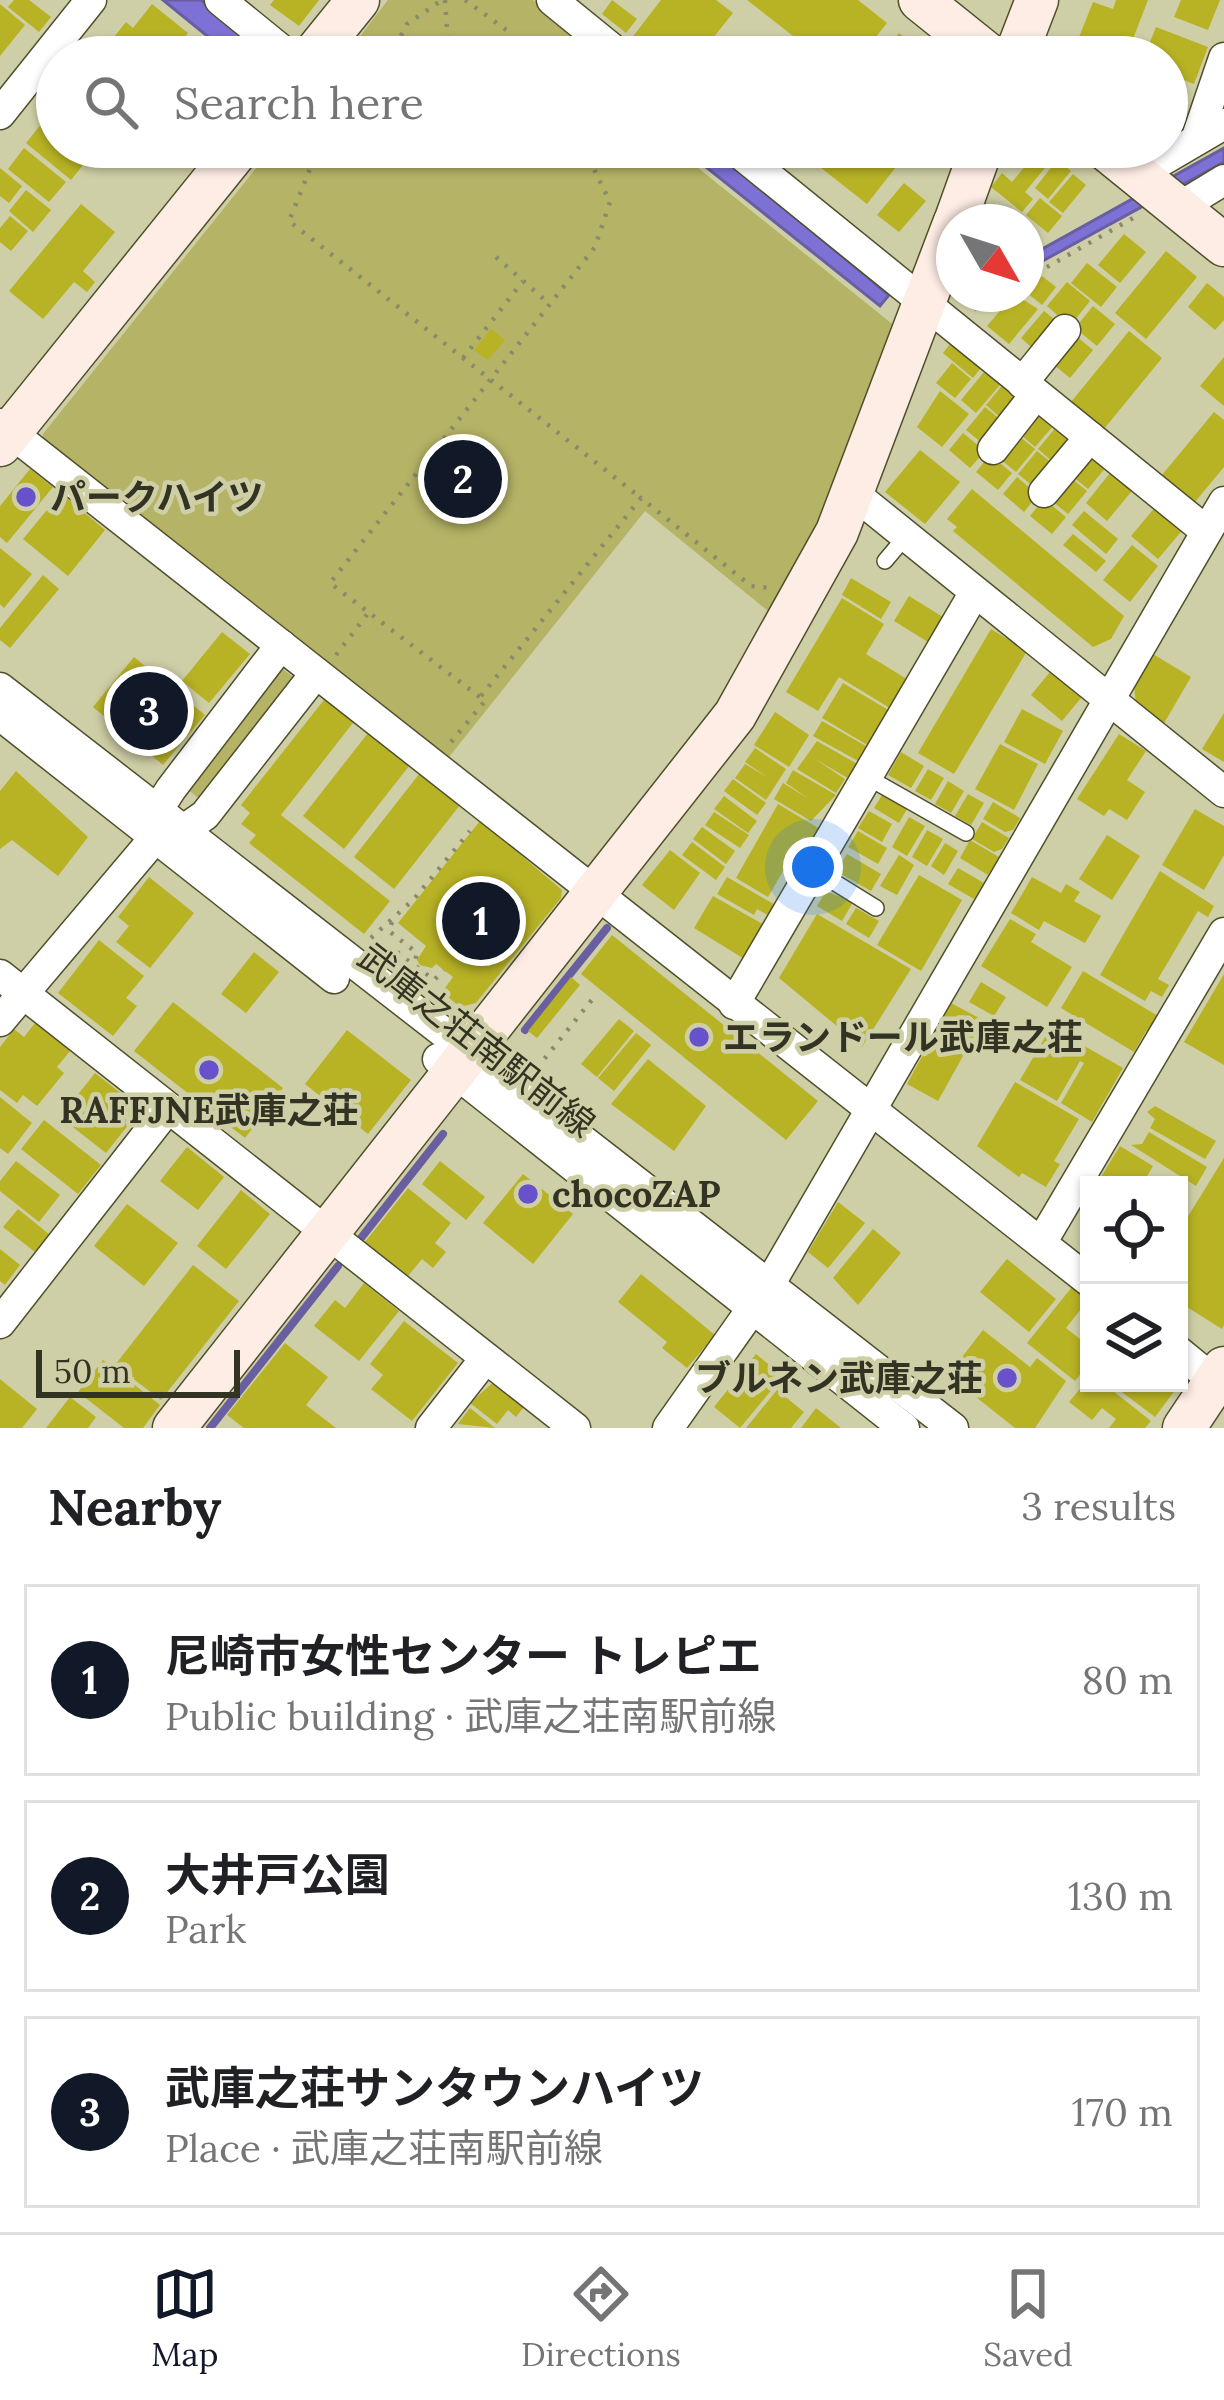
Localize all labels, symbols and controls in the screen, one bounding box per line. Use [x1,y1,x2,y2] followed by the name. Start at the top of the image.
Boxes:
[36,36,1188,168] search box
[78,69,144,135] icon: search
[174,74,424,131] text: Search here
[936,204,1044,312] north arrow
[424,434,502,524] pin: 2
[50,474,263,520] place label: パークハイツ
[13,484,39,510] marker: パークハイツ
[110,666,188,756] pin: 3
[783,837,843,897] your location
[442,876,520,966] pin: 1
[349,933,605,1147] street label: 武庫之荘南駅前線
[723,1014,1083,1060] place label: エランドール武庫之荘
[686,1024,712,1050] marker: エランドール武庫之荘
[196,1057,222,1083] marker: RAFFJNE武庫之荘
[59,1087,359,1133] place label: RAFFJNE武庫之荘
[552,1171,721,1217] place label: chocoZAP
[1080,1176,1188,1392] map controls
[1080,1176,1188,1284] button: locate
[515,1181,541,1207] marker: chocoZAP
[1080,1284,1188,1392] button: layers
[36,1344,240,1397] scale bar
[54,1350,131,1392] text: 50 m
[695,1355,983,1401] place label: ブルネン武庫之荘
[994,1365,1020,1391] marker: ブルネン武庫之荘
[48,1474,221,1539] text: Nearby
[1021,1481,1176,1531] text: 3 results
[165,1627,762,1684] text: 尼崎市女性センター トレピエ
[82,1655,98,1705] text: 1
[1082,1655,1173,1705] text: 80 m
[165,1691,777,1741] text: Public building · 武庫之荘南駅前線
[165,1846,390,1903] text: 大井戸公園
[80,1871,100,1921] text: 2
[1068,1871,1173,1921] text: 130 m
[165,1904,246,1954] text: Park
[165,2059,704,2116] text: 武庫之荘サンタウンハイツ
[79,2087,101,2137] text: 3
[1071,2087,1173,2137] text: 170 m
[165,2123,603,2173] text: Place · 武庫之荘南駅前線
[151,2261,218,2375] tab: Map
[521,2261,681,2375] tab: Directions
[983,2261,1073,2375] tab: Saved

